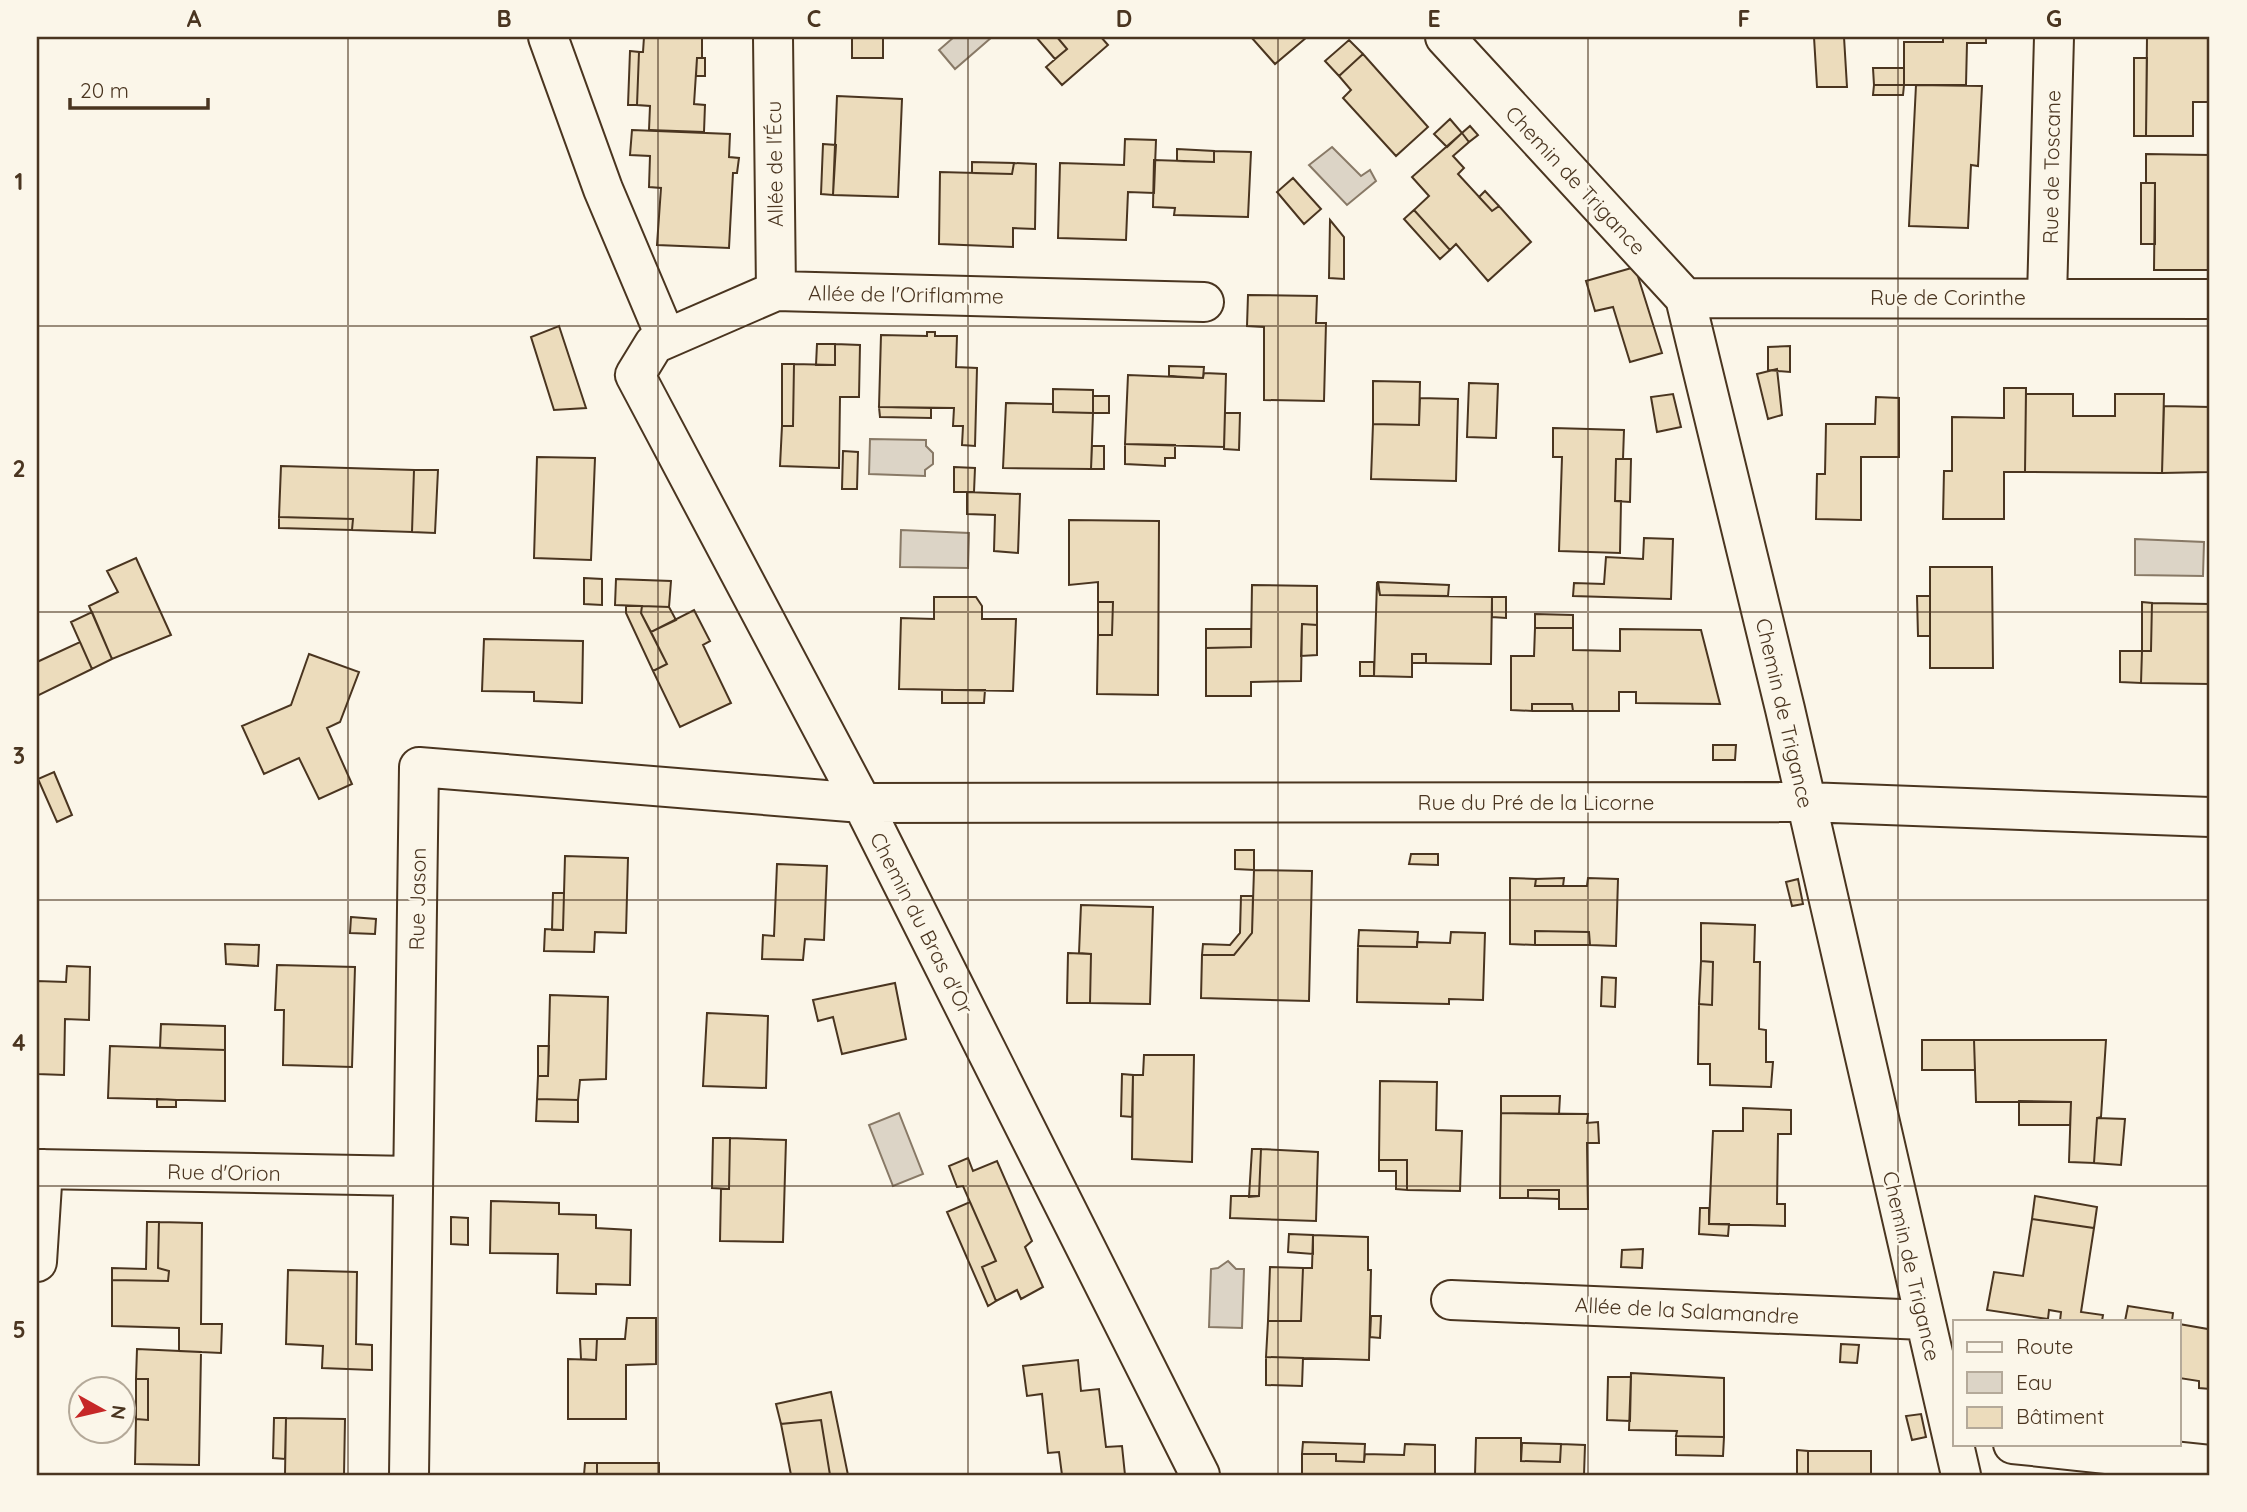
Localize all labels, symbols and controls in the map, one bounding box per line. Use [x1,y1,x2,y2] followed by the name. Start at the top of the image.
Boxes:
[187,4,202,33] text: A
[496,4,512,33] text: B
[807,4,821,33] text: C
[1116,4,1132,33] text: D
[1427,4,1441,33] text: E
[1738,4,1750,33] text: F
[2046,4,2062,33] text: G
[70,66,208,110] scale bar
[80,77,129,103] text: 20 m
[2037,90,2065,244] street label: Rue de Toscane
[1500,100,1652,260] street label: Chemin de Trigance
[760,101,788,227] street label: Allée de l'Écu
[15,167,23,196] text: 1
[808,279,1004,309] street label: Allée de l'Oriflamme
[1870,284,2026,310] street label: Rue de Corinthe
[12,454,26,483] text: 2
[1751,616,1819,810] street label: Chemin de Trigance
[13,741,25,770] text: 3
[1418,789,1654,815] street label: Rue du Pré de la Licorne
[865,828,979,1018] street label: Chemin du Bras d'Or
[403,847,431,951] street label: Rue Jason
[12,1028,26,1057] text: 4
[167,1158,281,1186] street label: Rue d'Orion
[1878,1169,1946,1363] street label: Chemin de Trigance
[1574,1291,1800,1329] street label: Allée de la Salamandre
[12,1315,26,1344] text: 5
[1953,1320,2180,1446] legend
[2016,1333,2073,1359] text: Route
[2016,1369,2052,1395] text: Eau
[66,1376,136,1446] north arrow
[2016,1403,2104,1429] text: Bâtiment
[106,1404,132,1421] text: N

